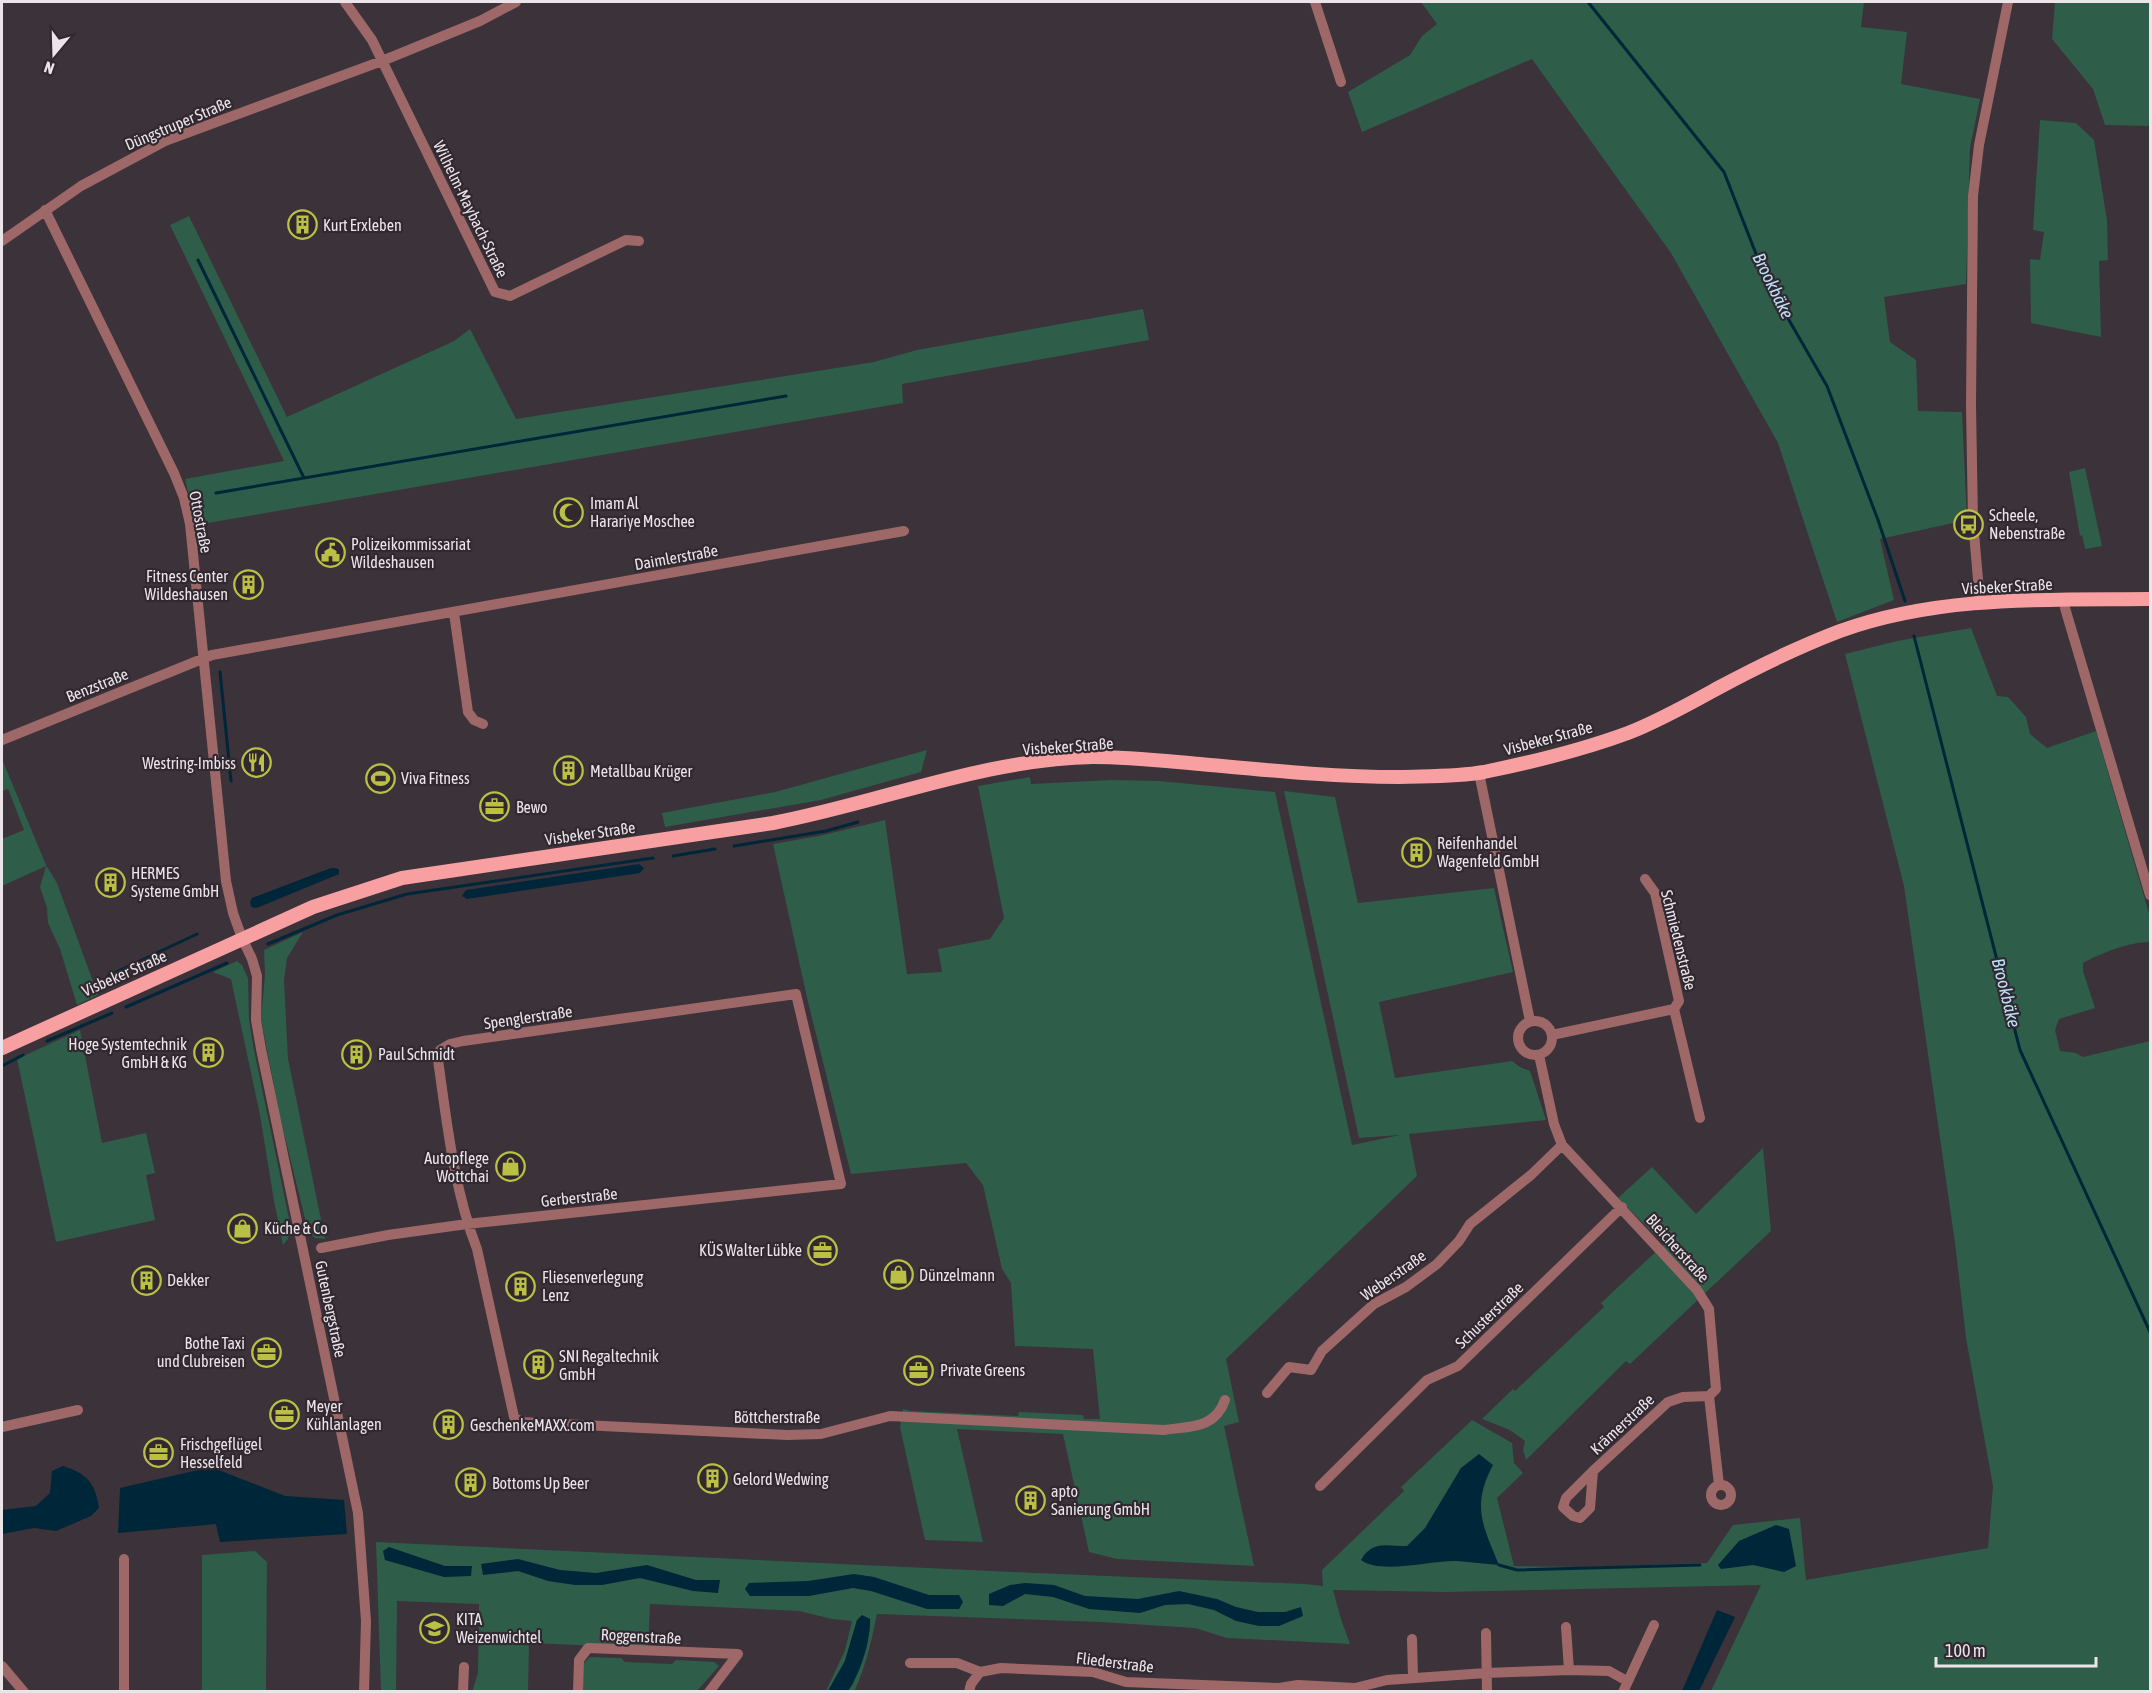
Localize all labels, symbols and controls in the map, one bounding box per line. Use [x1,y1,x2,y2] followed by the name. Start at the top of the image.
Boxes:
[24,24,84,84] north arrow
[42,58,57,78] text: N
[122,92,234,154] street label: Düngstruper Straße
[429,138,512,281] street label: Wilhelm-Maybach-Straße
[286,209,318,241] building icon: Kurt Erxleben
[323,216,402,234] place label: Kurt Erxleben
[1748,249,1798,322] water label: Brookbäke
[186,489,216,555] street label: Ottostraße
[590,494,695,531] place label: Imam Al Harariye Moschee
[553,496,585,528] mosque icon: Imam Al Harariye Moschee
[1989,506,2065,542] place label: Scheele, Nebenstraße
[1952,508,1984,540] bus stop icon: Scheele, Nebenstraße
[351,535,471,571] place label: Polizeikommissariat Wildeshausen
[314,537,346,569] public building icon: Polizeikommissariat Wildeshausen
[633,541,719,573] street label: Daimlerstraße
[145,567,228,603] place label: Fitness Center Wildeshausen
[233,569,265,601] building icon: Fitness Center Wildeshausen
[1961,575,2053,597] street label: Visbeker Straße
[63,664,131,706] street label: Benzstraße
[1502,718,1594,758] street label: Visbeker Straße
[1022,734,1114,758] street label: Visbeker Straße
[241,747,273,779] restaurant icon: Westring-Imbiss
[142,754,236,773] place label: Westring-Imbiss
[553,755,585,787] building icon: Metallbau Krüger
[364,762,396,794] sports icon: Viva Fitness
[590,762,693,781] place label: Metallbau Krüger
[401,769,470,787] place label: Viva Fitness
[479,791,511,823] office icon: Bewo
[516,798,548,816] place label: Bewo
[544,818,636,848] street label: Visbeker Straße
[1437,834,1540,871] place label: Reifenhandel Wagenfeld GmbH
[1400,836,1432,868] building icon: Reifenhandel Wagenfeld GmbH
[131,864,219,901] place label: HERMES Systeme GmbH
[94,866,126,898] building icon: HERMES Systeme GmbH
[1658,888,1700,992] street label: Schmiedenstraße
[79,946,169,1000] street label: Visbeker Straße
[1988,956,2025,1030] water label: Brookbäke
[483,1002,574,1033] street label: Spenglerstraße
[68,1035,187,1071] place label: Hoge Systemtechnik GmbH & KG
[192,1037,224,1069] building icon: Hoge Systemtechnik GmbH & KG
[341,1038,373,1070] building icon: Paul Schmidt
[378,1045,455,1063] place label: Paul Schmidt
[424,1149,489,1185] place label: Autopflege Wottchai
[494,1151,526,1183] shop icon: Autopflege Wottchai
[540,1184,618,1210] street label: Gerberstraße
[1643,1210,1713,1286] street label: Bleicherstraße
[227,1212,259,1244] shop icon: Küche & Co
[264,1219,328,1237] place label: Küche & Co
[807,1234,839,1266] office icon: KÜS Walter Lübke
[699,1241,802,1259] place label: KÜS Walter Lübke
[1357,1246,1429,1304] street label: Weberstraße
[311,1259,350,1359] street label: Gutenbergstraße
[882,1259,914,1291] shop icon: Dünzelmann
[130,1264,162,1296] building icon: Dekker
[919,1266,995,1284] place label: Dünzelmann
[542,1268,643,1304] place label: Fliesenverlegung Lenz
[505,1270,537,1302] building icon: Fliesenverlegung Lenz
[167,1271,209,1289] place label: Dekker
[1451,1278,1527,1352] street label: Schusterstraße
[157,1334,245,1370] place label: Bothe Taxi und Clubreisen
[250,1336,282,1368] office icon: Bothe Taxi und Clubreisen
[559,1347,659,1383] place label: SNI Regaltechnik GmbH
[522,1349,554,1381] building icon: SNI Regaltechnik GmbH
[903,1354,935,1386] office icon: Private Greens
[940,1361,1025,1379] place label: Private Greens
[1587,1390,1657,1458] street label: Krämerstraße
[306,1397,382,1434] place label: Meyer Kühlanlagen
[269,1399,301,1431] office icon: Meyer Kühlanlagen
[734,1408,820,1426] street label: Böttcherstraße
[433,1409,465,1441] building icon: GeschenkeMAXX.com
[470,1416,595,1434] place label: GeschenkeMAXX.com
[180,1435,263,1471] place label: Frischgeflügel Hesselfeld
[143,1437,175,1469] office icon: Frischgeflügel Hesselfeld
[696,1463,728,1495] building icon: Gelord Wedwing
[455,1467,487,1499] building icon: Bottoms Up Beer
[733,1470,829,1489] place label: Gelord Wedwing
[492,1474,589,1493] place label: Bottoms Up Beer
[1051,1482,1150,1519] place label: apto Sanierung GmbH
[1014,1484,1046,1516] building icon: apto Sanierung GmbH
[456,1610,542,1646] place label: KITA Weizenwichtel
[419,1612,451,1644] school or university icon: KITA Weizenwichtel
[600,1625,682,1648] street label: Roggenstraße
[1936,1630,2096,1668] scale bar
[1945,1640,1986,1661] text: 100 m
[1075,1648,1155,1676] street label: Fliederstraße

